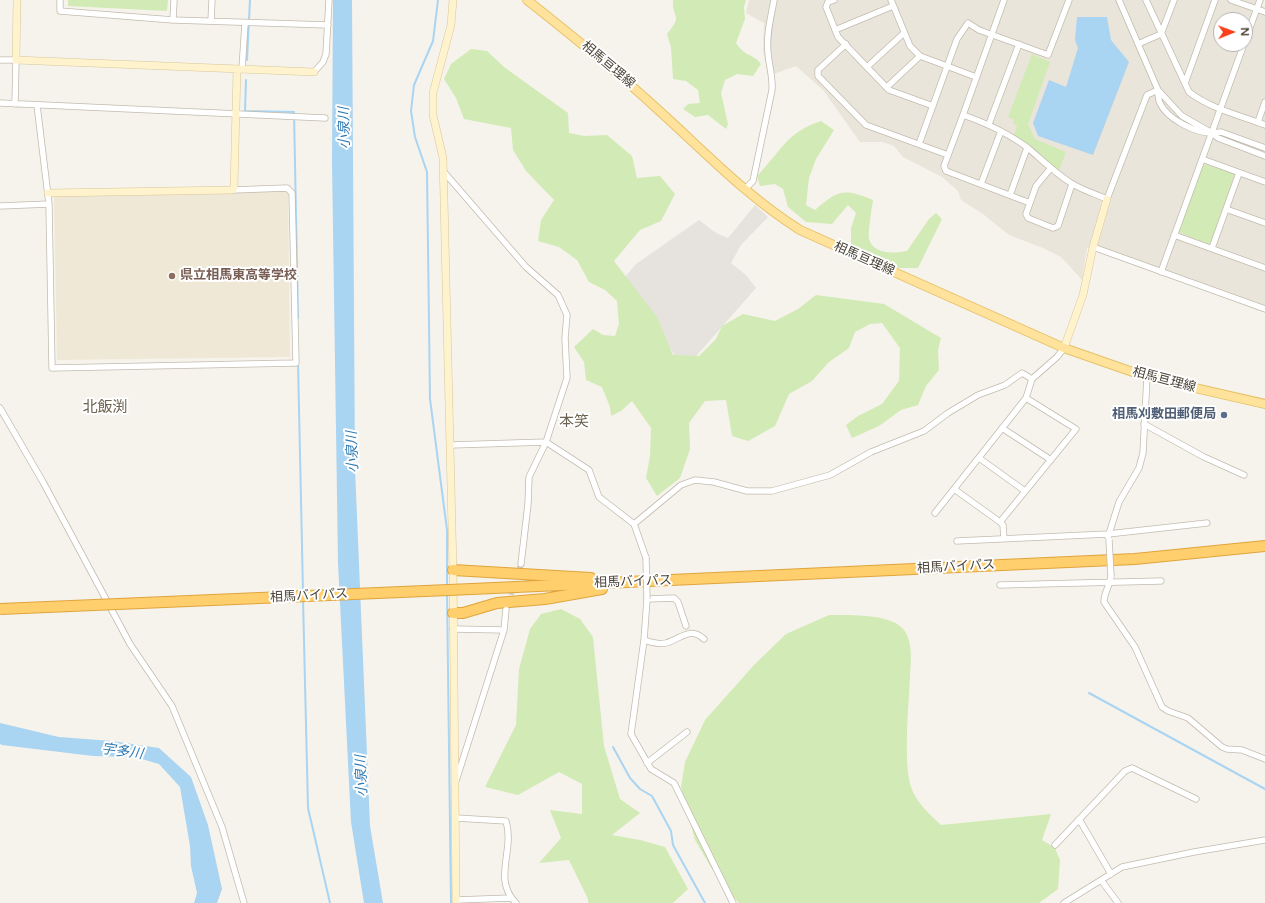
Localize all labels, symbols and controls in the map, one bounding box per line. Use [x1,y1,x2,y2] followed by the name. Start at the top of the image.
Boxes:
[1213,12,1253,52] north arrow
[1238,27,1251,36] text: N
[578,38,638,92] street label: 相馬亘理線
[336,107,354,149] water label: 小泉川
[831,239,897,279] street label: 相馬亘理線
[180,268,297,284] place label: 県立相馬東高等学校
[167,271,177,281] marker: 県立相馬東高等学校
[1131,364,1197,396] street label: 相馬亘理線
[83,399,127,417] district label: 北飯渕
[1112,407,1216,423] place label: 相馬刈敷田郵便局
[1219,410,1229,420] marker: 相馬刈敷田郵便局
[559,413,589,431] district label: 本笑
[344,431,362,473] water label: 小泉川
[917,557,995,577] street label: 相馬バイパス
[594,573,672,591] street label: 相馬バイパス
[270,586,348,606] street label: 相馬バイパス
[100,741,144,763] water label: 宇多川
[353,755,371,797] water label: 小泉川

